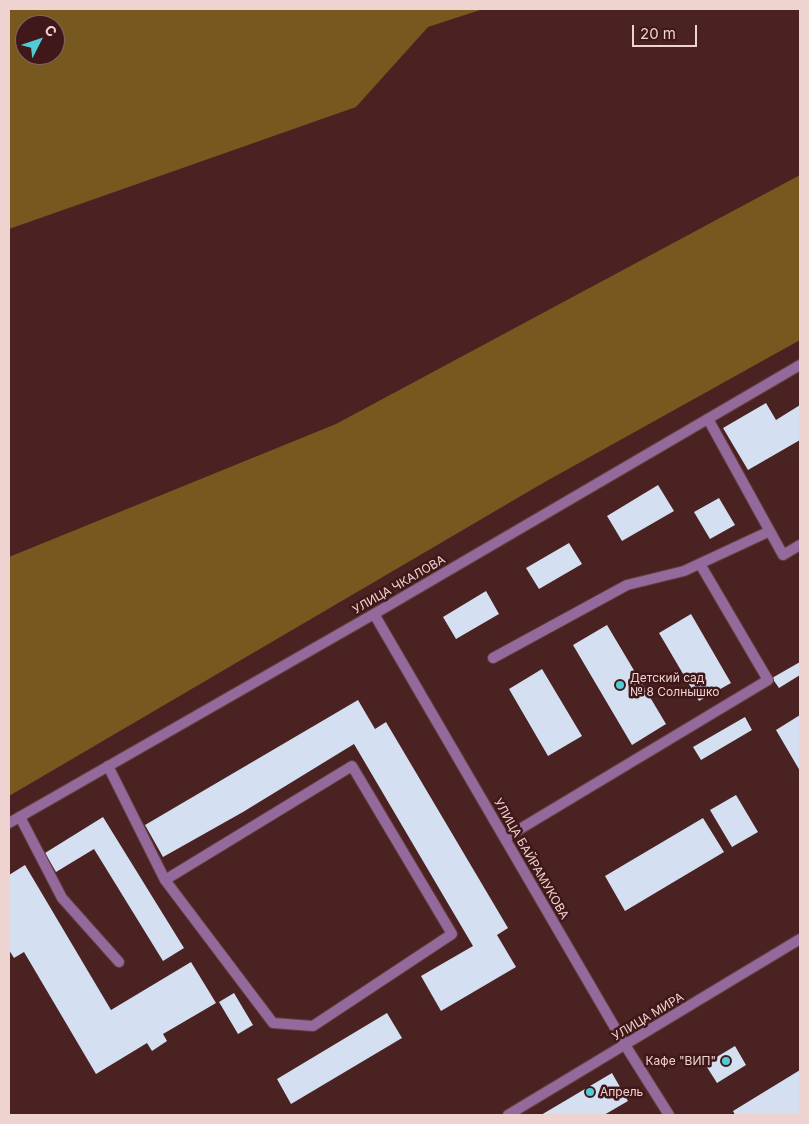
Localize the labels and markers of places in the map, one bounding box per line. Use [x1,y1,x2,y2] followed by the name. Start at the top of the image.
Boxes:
[630,671,719,699] place label: Детский сад № 8 Солнышко
[614,679,626,691] marker: Детский сад № 8 Солнышко
[646,1054,716,1068] place label: Кафе "ВИП"
[720,1055,732,1067] marker: Кафе "ВИП"
[600,1085,643,1099] place label: Апрель
[584,1086,596,1098] marker: Апрель

